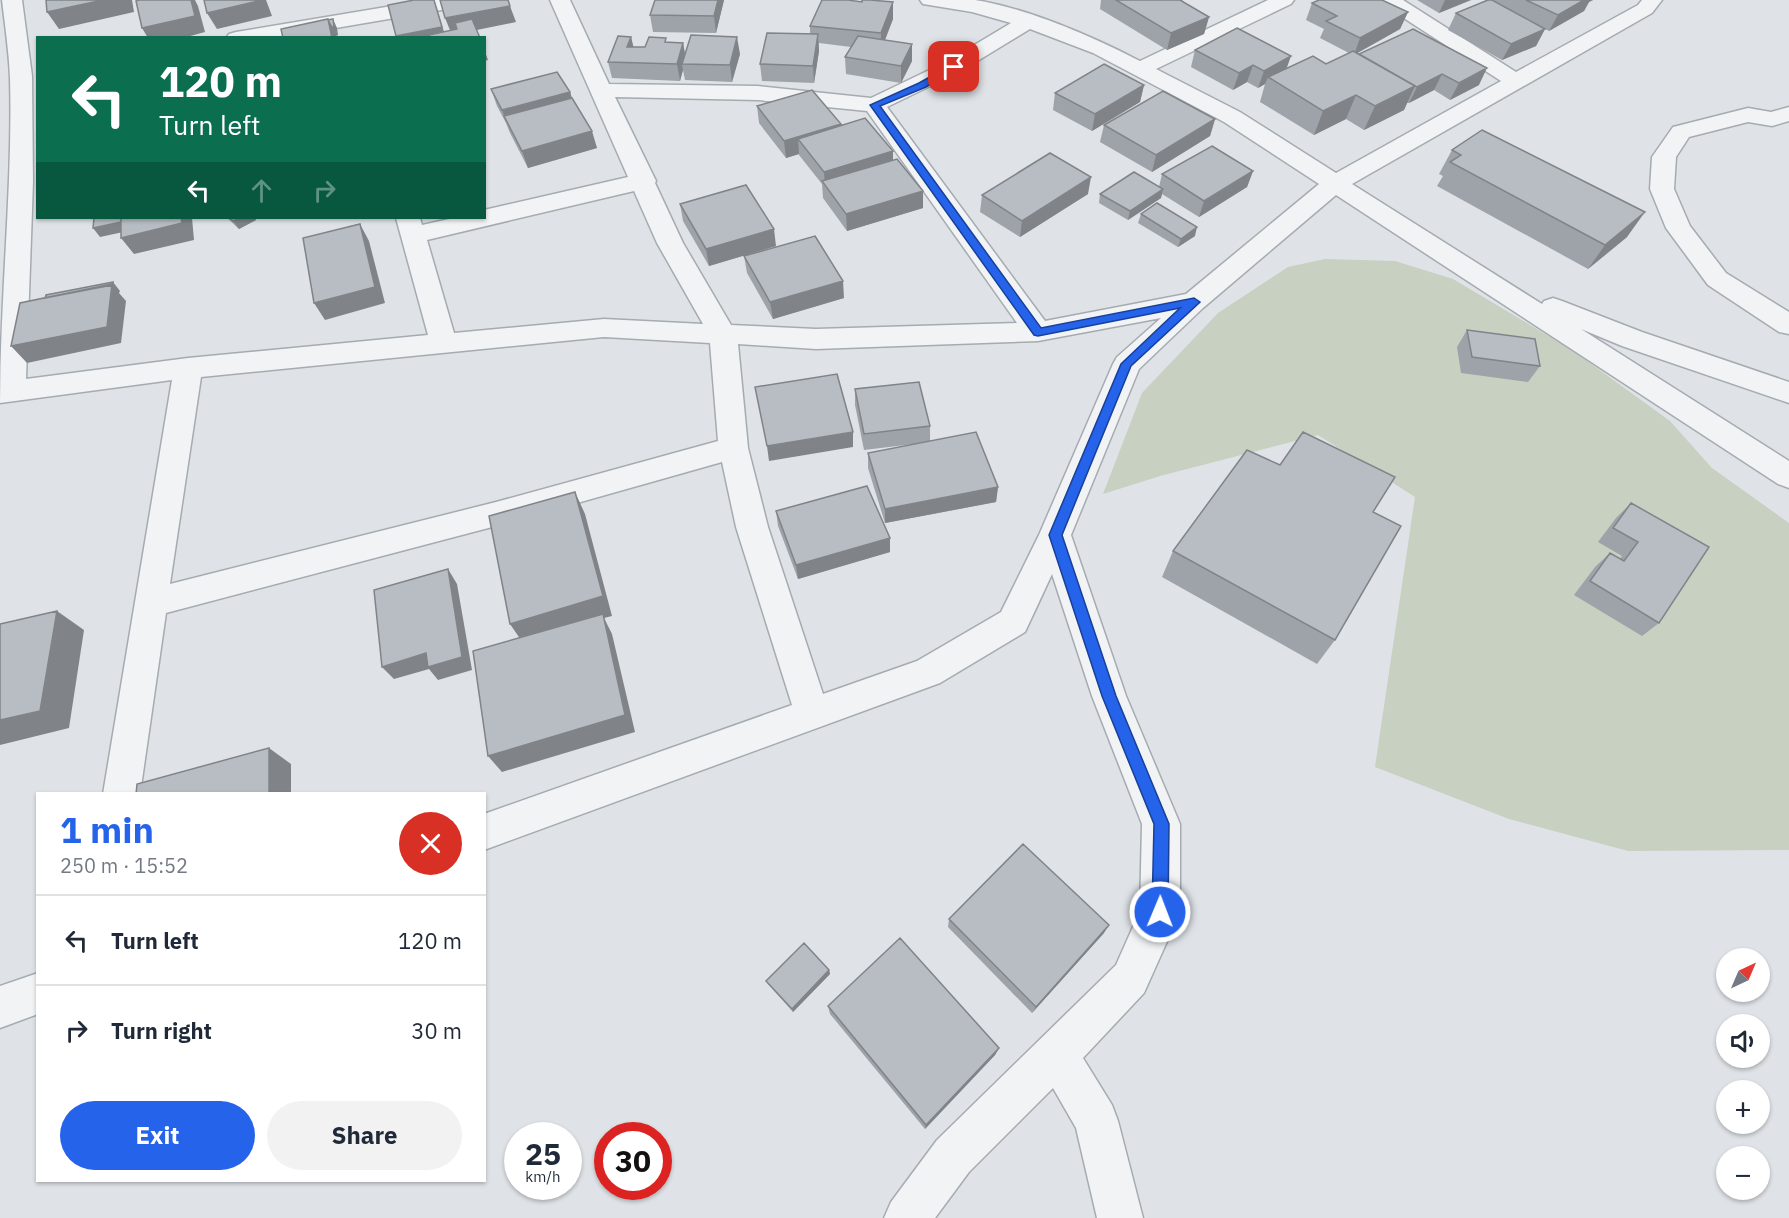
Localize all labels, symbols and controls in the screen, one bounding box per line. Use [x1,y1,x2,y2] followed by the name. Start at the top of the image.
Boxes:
[928,41,979,92] pin
[937,50,970,83] icon: arrive
[159,54,282,109] text: 120 m
[60,60,138,138] icon: left
[159,107,260,142] text: Turn left
[182,174,215,207] icon: left
[245,174,278,207] icon: ahead
[308,174,341,207] icon: right
[60,806,154,853] text: 1 min
[399,812,462,875] button: close
[60,852,188,879] text: 250 m · 15:52
[1128,880,1192,944] position arrow
[60,924,93,957] icon: left
[111,926,199,955] text: Turn left
[398,926,462,955] text: 120 m
[1716,948,1770,1002] north arrow
[1716,948,1770,1200] map controls
[60,1014,93,1047] icon: right
[1716,1014,1770,1068] button: sound
[111,1016,212,1045] text: Turn right
[411,1016,462,1045] text: 30 m
[1716,1080,1770,1134] button: +
[60,1101,255,1170] button: Exit
[267,1101,462,1170] button: Share
[594,1122,672,1200] speed limit sign: 30
[525,1134,561,1173] text: 25
[1716,1146,1770,1200] button: −
[525,1167,561,1186] text: km/h

